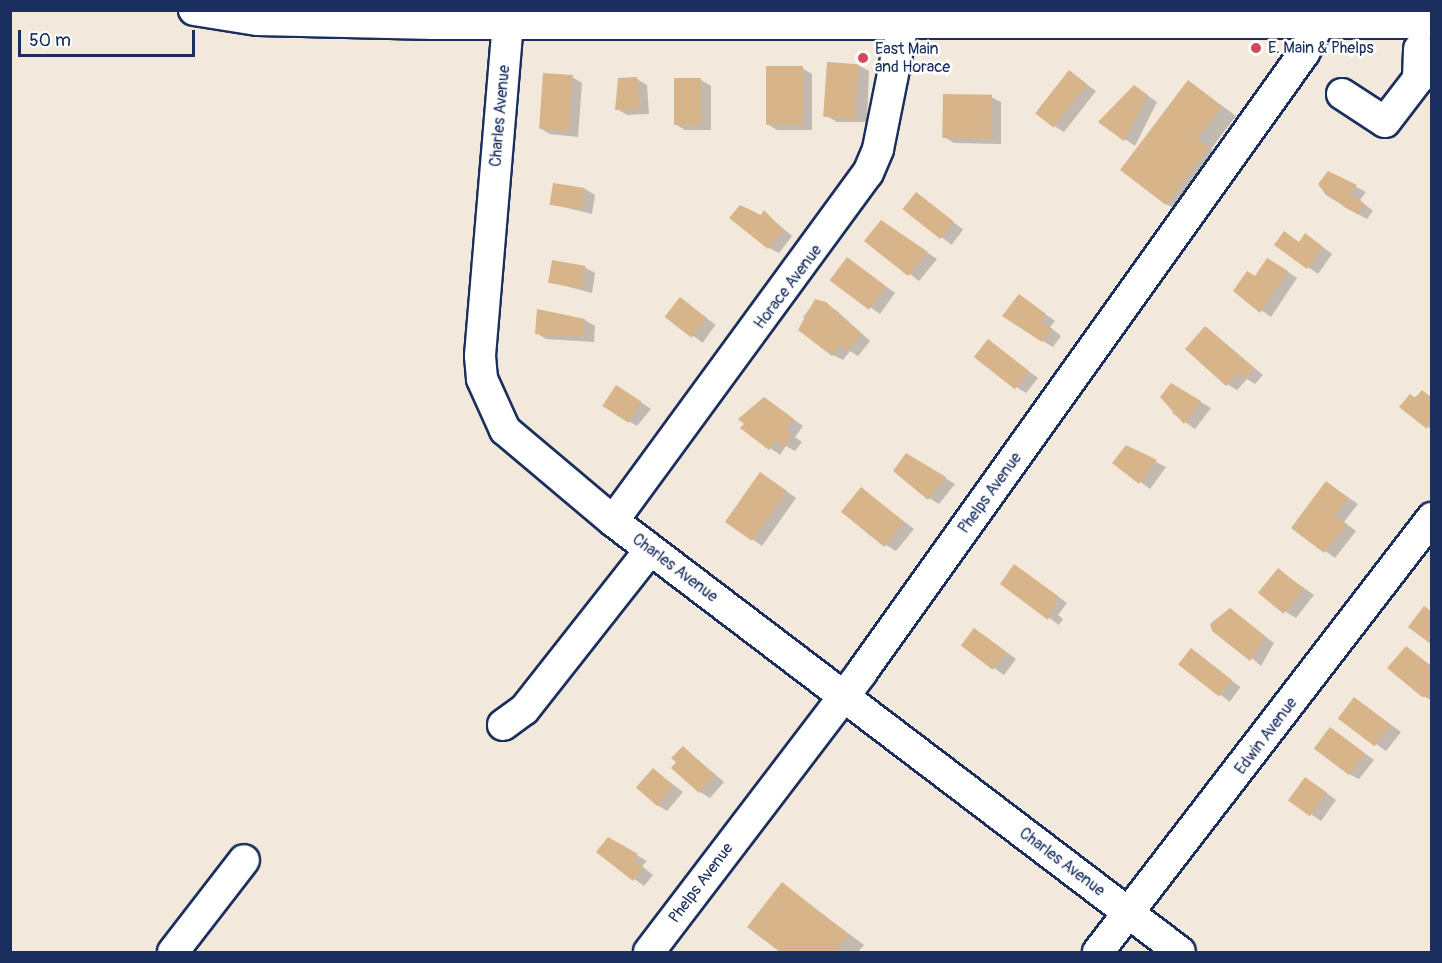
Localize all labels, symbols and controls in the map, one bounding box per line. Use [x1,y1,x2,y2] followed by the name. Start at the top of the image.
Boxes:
[21,18,198,56] scale bar
[29,29,71,52] text: 50 m
[1268,38,1374,58] place label: E. Main & Phelps
[875,39,950,77] place label: East Main and Horace
[1249,41,1263,55] marker: E. Main & Phelps
[856,51,870,65] marker: East Main and Horace
[486,64,514,168] street label: Charles Avenue
[750,241,826,333] street label: Horace Avenue
[954,449,1026,537] street label: Phelps Avenue
[628,530,722,606] street label: Charles Avenue
[1231,694,1301,778] street label: Edwin Avenue
[1015,824,1109,900] street label: Charles Avenue
[665,839,737,927] street label: Phelps Avenue

